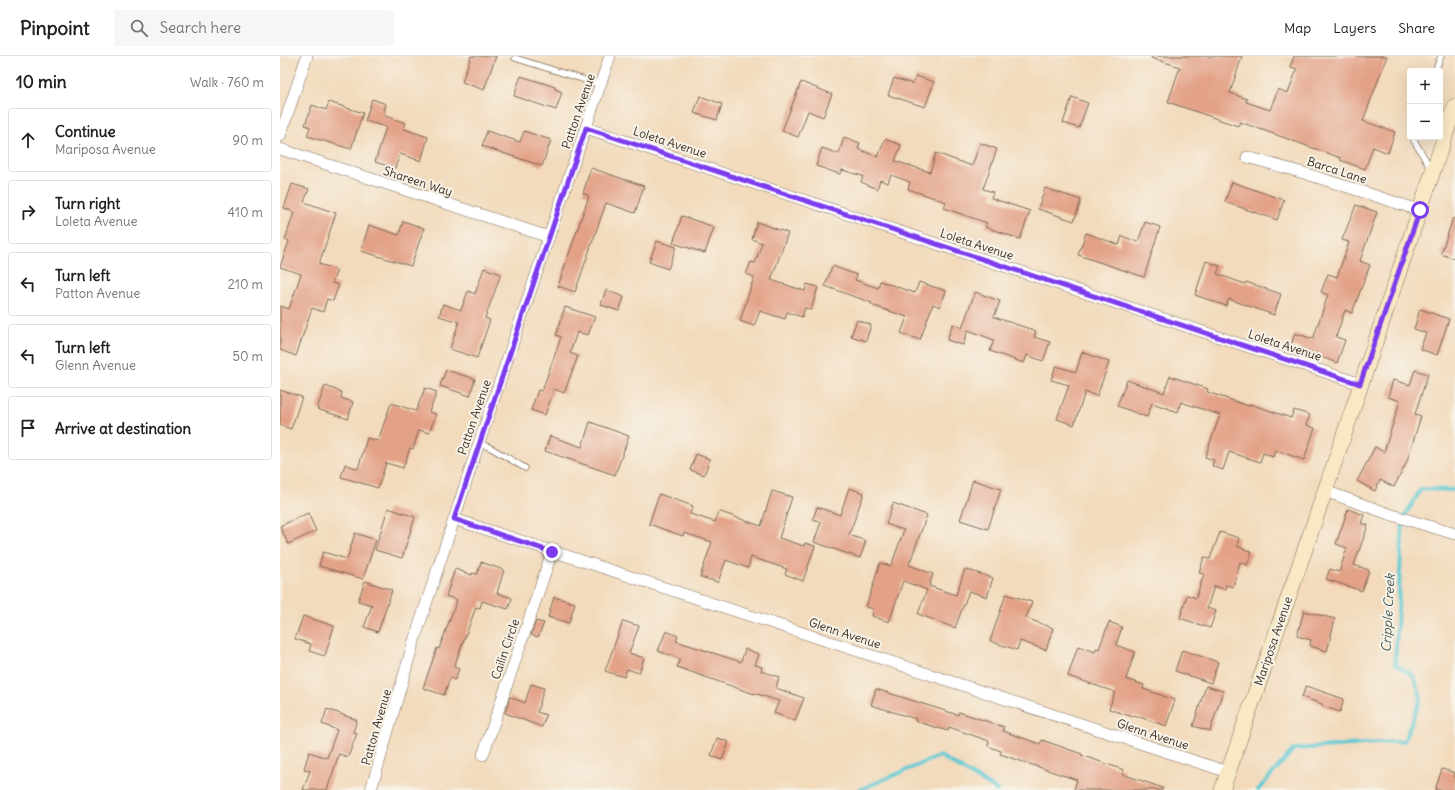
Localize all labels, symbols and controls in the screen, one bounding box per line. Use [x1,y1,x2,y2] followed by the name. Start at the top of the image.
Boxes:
[114,10,394,46] search box
[20,16,90,40] text: Pinpoint
[128,17,150,39] icon: search
[160,18,241,37] text: Search here
[1284,19,1311,37] text: Map
[1333,19,1376,37] text: Layers
[1398,19,1435,37] text: Share
[1407,68,1443,140] map controls
[1407,68,1443,104] button: +
[16,71,67,93] text: 10 min
[558,71,598,151] street label: Patton Avenue
[190,74,264,91] text: Walk · 760 m
[1407,104,1443,140] button: −
[55,122,116,141] text: Continue
[631,123,709,161] street label: Loleta Avenue
[17,129,39,151] icon: ahead
[232,132,263,149] text: 90 m
[55,141,156,158] text: Mariposa Avenue
[1305,153,1369,187] street label: Barca Lane
[382,163,454,199] street label: Shareen Way
[55,194,120,213] text: Turn right
[17,201,39,223] icon: right
[1411,201,1429,219] route start
[227,204,263,221] text: 410 m
[55,213,138,230] text: Loleta Avenue
[938,225,1016,263] street label: Loleta Avenue
[55,266,110,285] text: Turn left
[17,273,39,295] icon: left
[228,276,263,293] text: 210 m
[55,285,140,302] text: Patton Avenue
[1246,326,1324,364] street label: Loleta Avenue
[55,338,110,357] text: Turn left
[17,345,39,367] icon: left
[232,348,263,365] text: 50 m
[55,357,136,374] text: Glenn Avenue
[454,377,494,457] street label: Patton Avenue
[17,417,39,439] icon: arrive
[55,419,191,438] text: Arrive at destination
[543,543,561,561] route end
[1377,572,1399,653] water label: Cripple Creek
[1251,595,1295,687] street label: Mariposa Avenue
[807,614,883,652] street label: Glenn Avenue
[488,617,522,681] street label: Cailin Circle
[358,687,394,767] street label: Patton Avenue
[1115,715,1191,753] street label: Glenn Avenue

